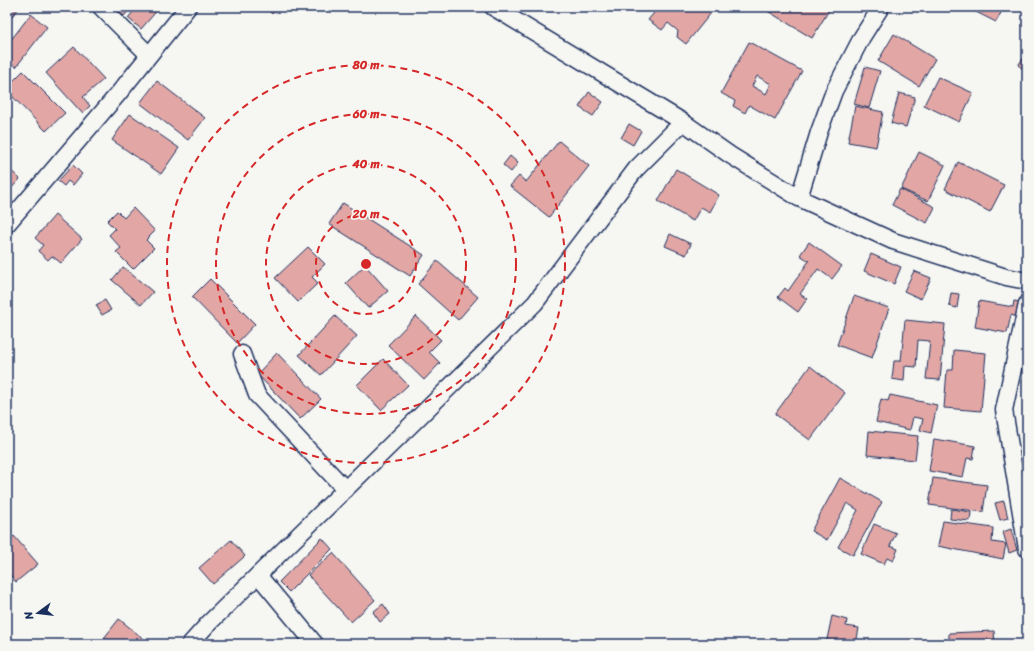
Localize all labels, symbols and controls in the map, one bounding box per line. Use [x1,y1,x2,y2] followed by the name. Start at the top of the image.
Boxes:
[351,54,380,76] text: 80 m
[352,103,380,125] text: 60 m
[351,153,380,175] text: 40 m
[352,203,380,225] text: 20 m
[359,257,373,271] centre of rings
[18,593,58,633] north arrow
[19,609,39,623] text: N

